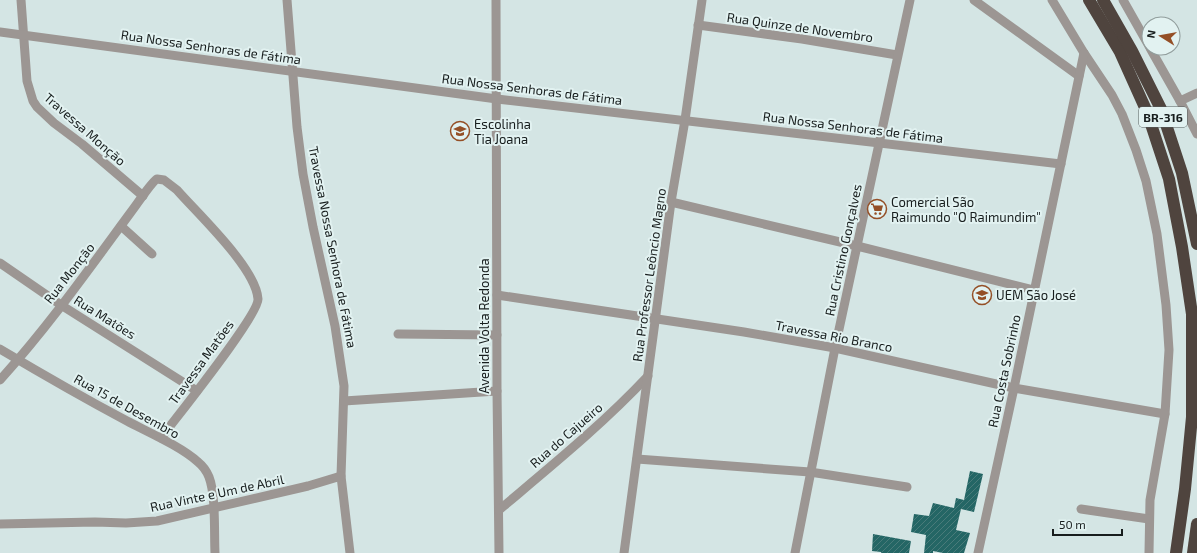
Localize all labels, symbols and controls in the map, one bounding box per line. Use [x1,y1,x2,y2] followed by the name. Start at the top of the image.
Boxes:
[726,9,874,45] street label: Rua Quinze de Novembro
[1141,16,1181,56] north arrow
[120,26,302,68] street label: Rua Nossa Senhoras de Fátima
[1144,29,1158,39] text: N
[441,70,623,108] street label: Rua Nossa Senhoras de Fátima
[40,89,129,170] street label: Travessa Monção
[1139,107,1187,127] road number: BR-316
[762,108,944,146] street label: Rua Nossa Senhoras de Fátima
[474,116,531,147] place label: Escolinha Tia Joana
[449,120,471,142] school or university icon: Escolinha Tia Joana
[306,145,360,349] street label: Travessa Nossa Senhora de Fátima
[821,183,866,318] street label: Rua Cristino Gonçalves
[629,187,669,363] street label: Rua Professor Leôncio Magno
[891,194,1041,225] place label: Comercial São Raimundo "O Raimundim"
[866,198,888,220] supermarket icon: Comercial São Raimundo "O Raimundim"
[40,239,98,307] street label: Rua Monção
[476,258,492,394] street label: Avenida Volta Redonda
[971,284,993,306] school or university icon: UEM São José
[996,287,1076,303] place label: UEM São José
[71,292,139,342] street label: Rua Matões
[984,313,1024,429] street label: Rua Costa Sobrinho
[165,317,237,407] street label: Travessa Matões
[774,317,894,355] street label: Travessa Rio Branco
[71,370,183,442] street label: Rua 15 de Desembro
[526,399,606,471] street label: Rua do Cajueiro
[149,471,285,515] street label: Rua Vinte e Um de Abril
[1053,511,1122,537] scale bar
[1059,517,1086,531] text: 50 m

